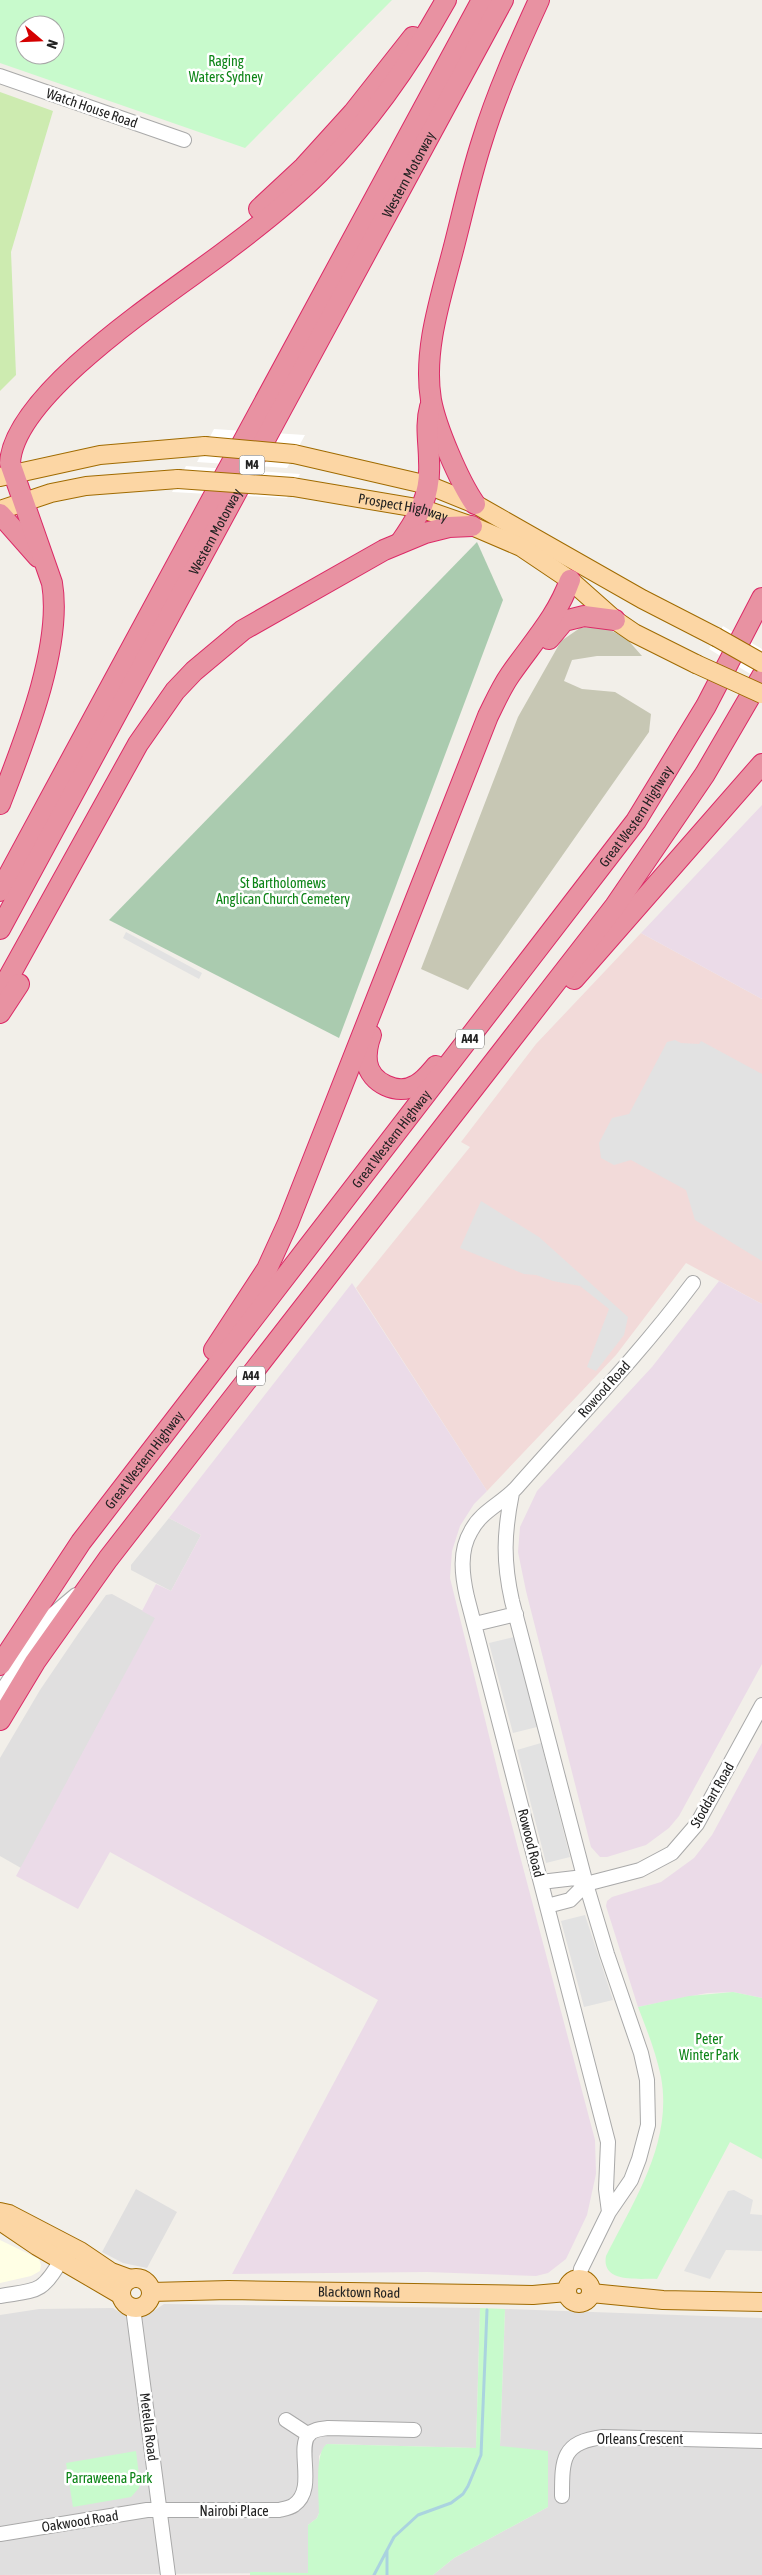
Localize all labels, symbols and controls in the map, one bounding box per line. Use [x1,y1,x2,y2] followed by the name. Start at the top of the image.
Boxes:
[15,15,65,65] north arrow
[43,38,61,51] text: N
[189,53,263,85] park label: Raging Waters Sydney
[44,85,140,131] street label: Watch House Road
[379,129,438,220] street label: Western Motorway
[240,456,264,474] road number: M4
[185,486,245,577] street label: Western Motorway
[357,490,450,525] street label: Prospect Highway
[596,762,676,870] street label: Great Western Highway
[216,875,350,907] park label: St Bartholomews Anglican Church Cemetery
[456,1030,484,1048] road number: A44
[349,1087,434,1191] street label: Great Western Highway
[575,1358,633,1420] street label: Rowood Road
[237,1366,265,1385] road number: A44
[102,1407,187,1512] street label: Great Western Highway
[687,1759,737,1831] street label: Stoddart Road
[515,1807,547,1879] street label: Rowood Road
[679,2031,739,2063] park label: Peter Winter Park
[318,2283,400,2301] street label: Blacktown Road
[137,2392,161,2462] street label: Metella Road
[597,2431,683,2447] street label: Orleans Crescent
[65,2470,153,2486] park label: Parraweena Park
[199,2503,269,2519] street label: Nairobi Place
[40,2507,120,2535] street label: Oakwood Road

